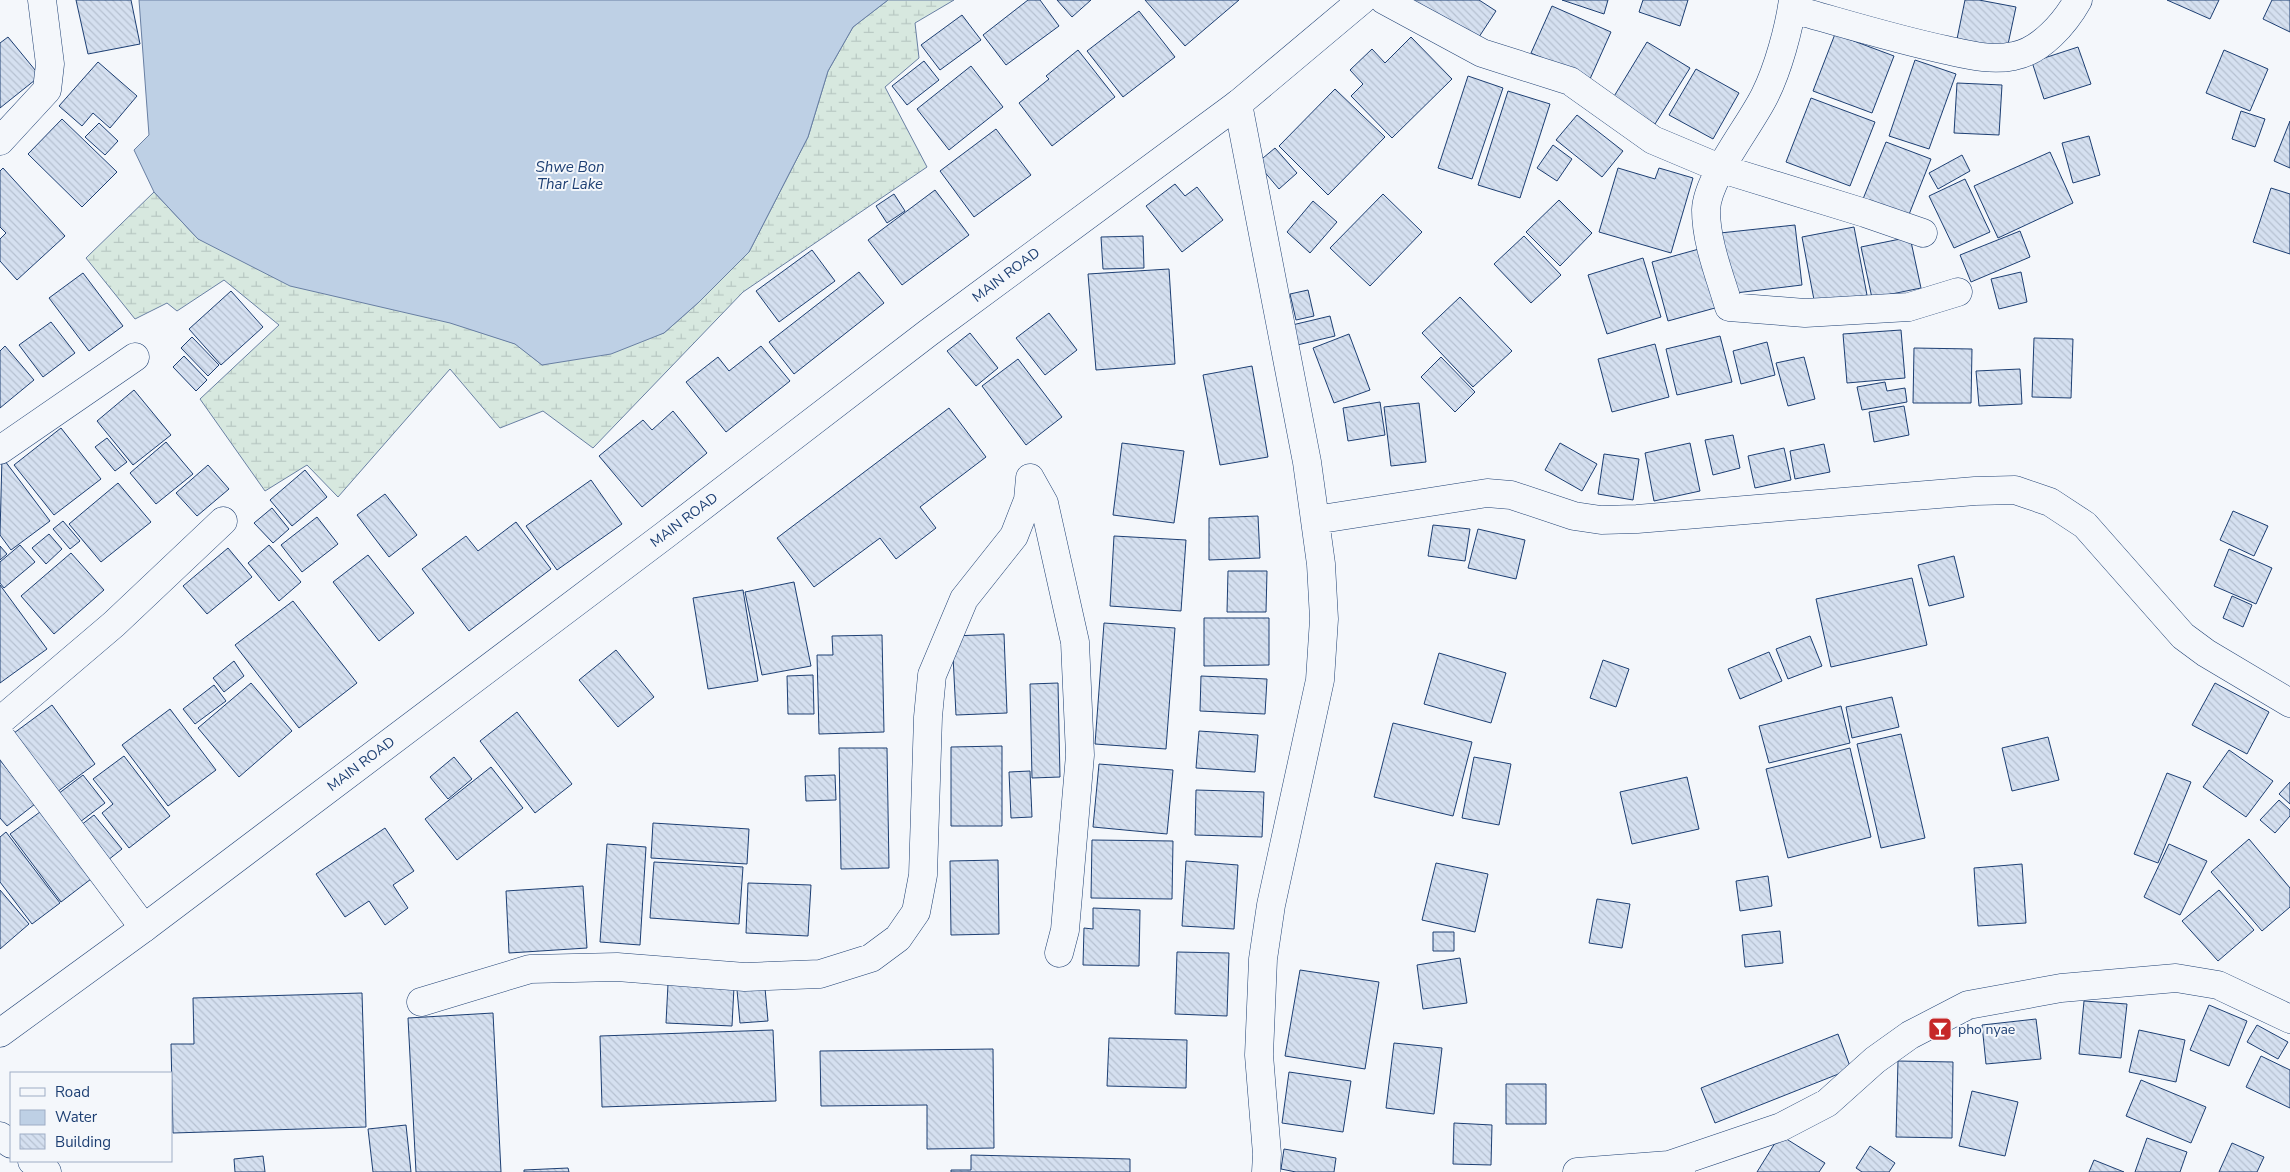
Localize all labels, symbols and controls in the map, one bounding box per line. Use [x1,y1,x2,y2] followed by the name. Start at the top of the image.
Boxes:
[535,157,605,194] water label: Shwe Bon Thar Lake
[968,243,1044,307] street label: MAIN ROAD
[646,488,722,552] street label: MAIN ROAD
[323,732,399,796] street label: MAIN ROAD
[1927,1016,1953,1042] bar icon: pho nyae
[1958,1020,2015,1039] place label: pho nyae
[10,1072,172,1162] legend
[55,1082,90,1102] text: Road
[55,1107,98,1127] text: Water
[55,1132,111,1152] text: Building

